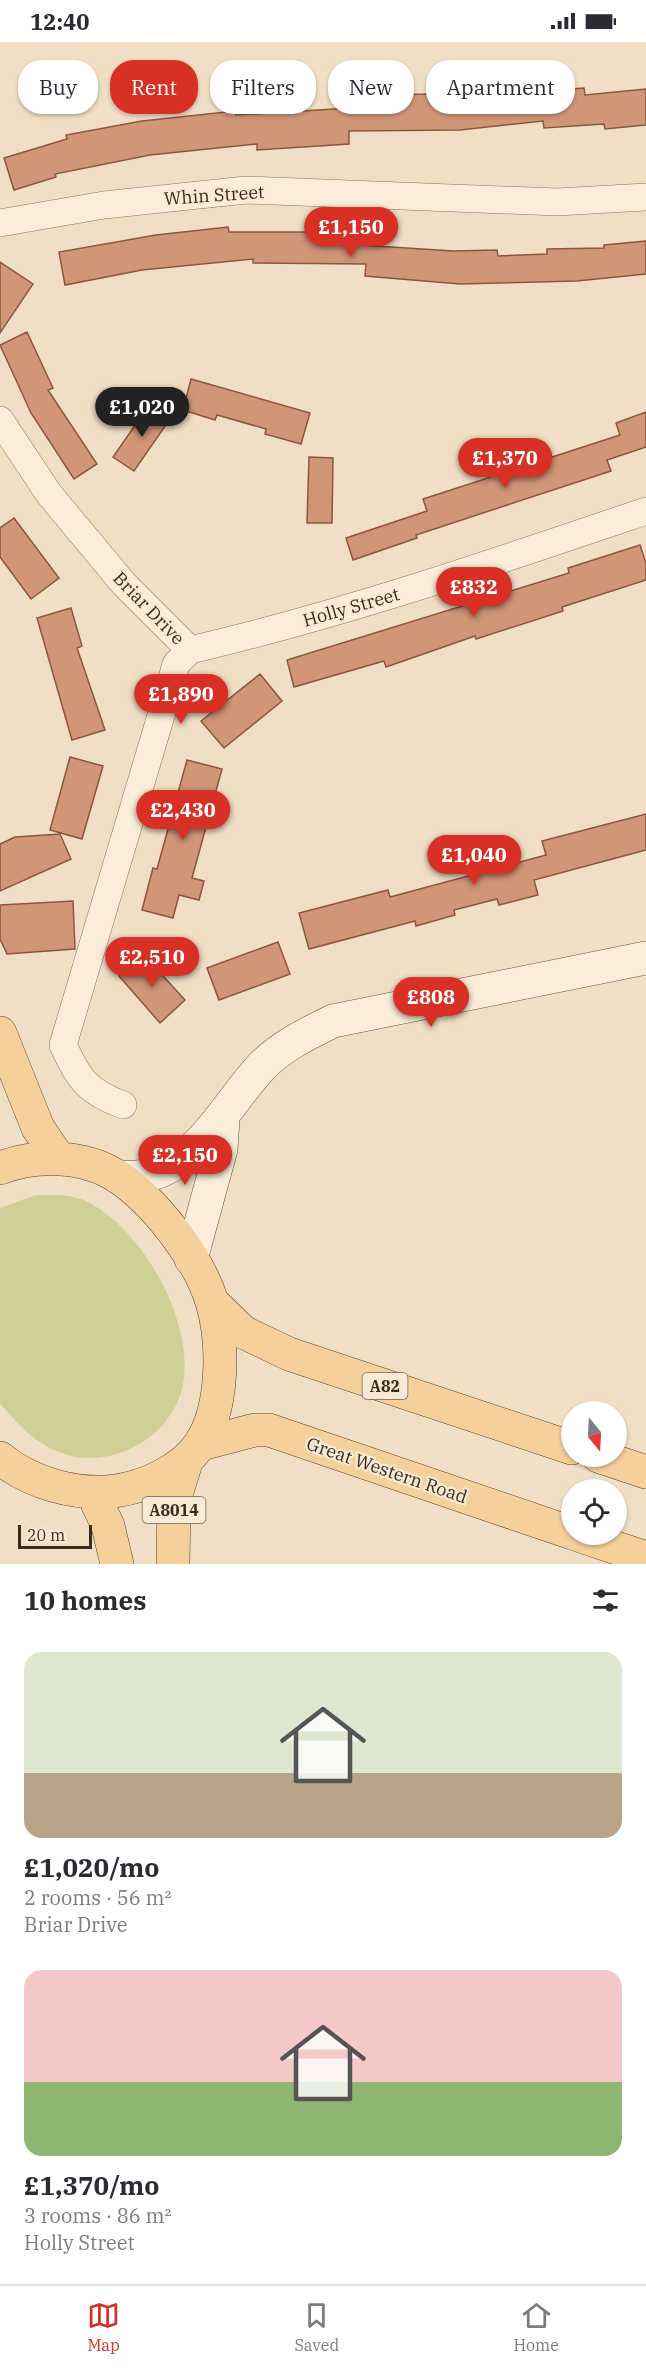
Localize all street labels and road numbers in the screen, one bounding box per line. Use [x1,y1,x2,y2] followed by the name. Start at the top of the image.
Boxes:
[163,180,265,210] street label: Whin Street
[108,567,190,649] street label: Briar Drive
[300,582,402,632] street label: Holly Street
[362,1373,408,1399] road number: A82
[304,1432,470,1508] street label: Great Western Road
[142,1497,206,1523] road number: A8014

